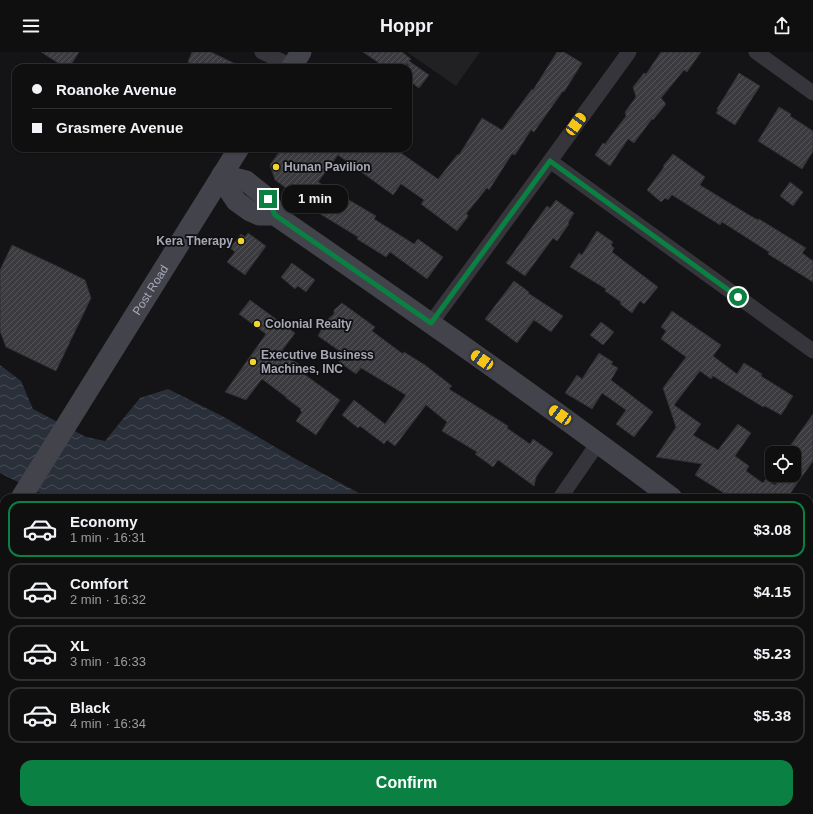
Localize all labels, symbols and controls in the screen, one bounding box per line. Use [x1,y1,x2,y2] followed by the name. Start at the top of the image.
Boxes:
[20,15,42,37] icon: menu
[771,15,793,37] icon: share
[380,16,433,36] text: Hoppr
[56,81,177,98] text: Roanoke Avenue
[564,111,588,137] car
[56,119,183,136] text: Grasmere Avenue
[284,160,371,174] place label: Hunan Pavilion
[271,162,281,172] marker: Hunan Pavilion
[282,185,348,213] callout: 1 min
[259,190,277,208] route end
[298,191,332,206] text: 1 min
[156,234,233,248] place label: Kera Therapy
[236,236,246,246] marker: Kera Therapy
[130,263,171,318] street label: Post Road
[729,288,747,306] route start
[265,317,352,331] place label: Colonial Realty
[252,319,262,329] marker: Colonial Realty
[261,348,374,376] place label: Executive Business Machines, INC
[469,348,495,372] car
[248,357,258,367] marker: Executive Business Machines, INC
[547,403,573,427] car
[765,446,801,482] map controls
[765,446,801,482] button: locate
[22,511,58,547] icon: car
[70,513,138,530] text: Economy
[753,521,791,538] text: $3.08
[70,530,146,545] text: 1 min · 16:31
[22,573,58,609] icon: car
[70,575,128,592] text: Comfort
[753,583,791,600] text: $4.15
[70,592,146,607] text: 2 min · 16:32
[22,635,58,671] icon: car
[70,637,89,654] text: XL
[753,645,791,662] text: $5.23
[70,654,146,669] text: 3 min · 16:33
[22,697,58,733] icon: car
[70,699,110,716] text: Black
[753,707,791,724] text: $5.38
[70,716,146,731] text: 4 min · 16:34
[20,760,793,806] button: Confirm

